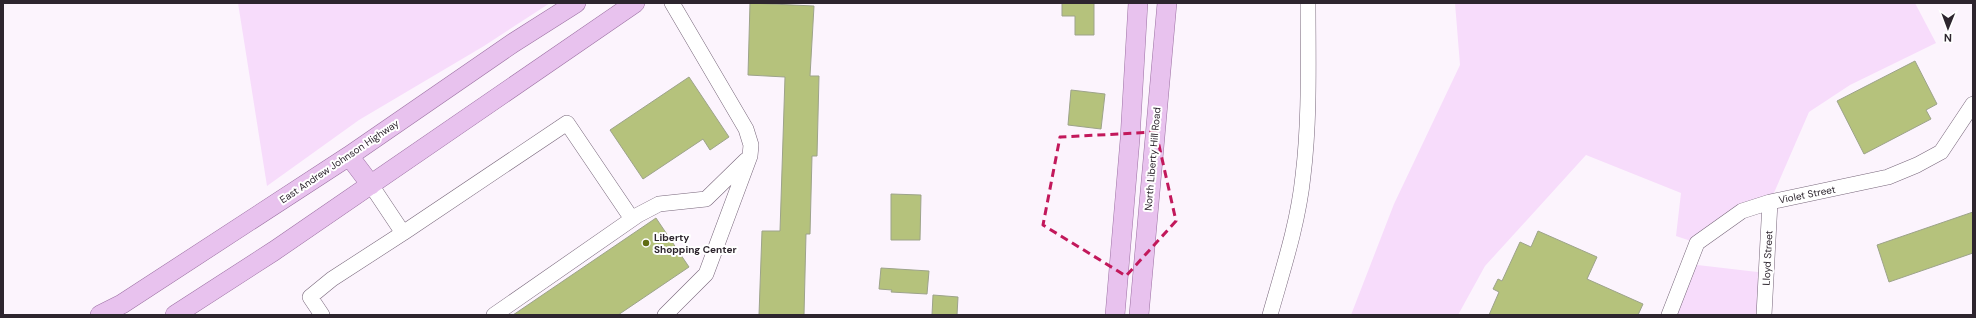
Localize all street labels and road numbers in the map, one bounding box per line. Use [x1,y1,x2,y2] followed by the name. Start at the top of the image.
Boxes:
[1141,107,1164,211] street label: North Liberty Hill Road
[277,116,402,206] street label: East Andrew Johnson Highway
[1778,183,1837,206] street label: Violet Street
[1760,230,1775,286] street label: Lloyd Street

